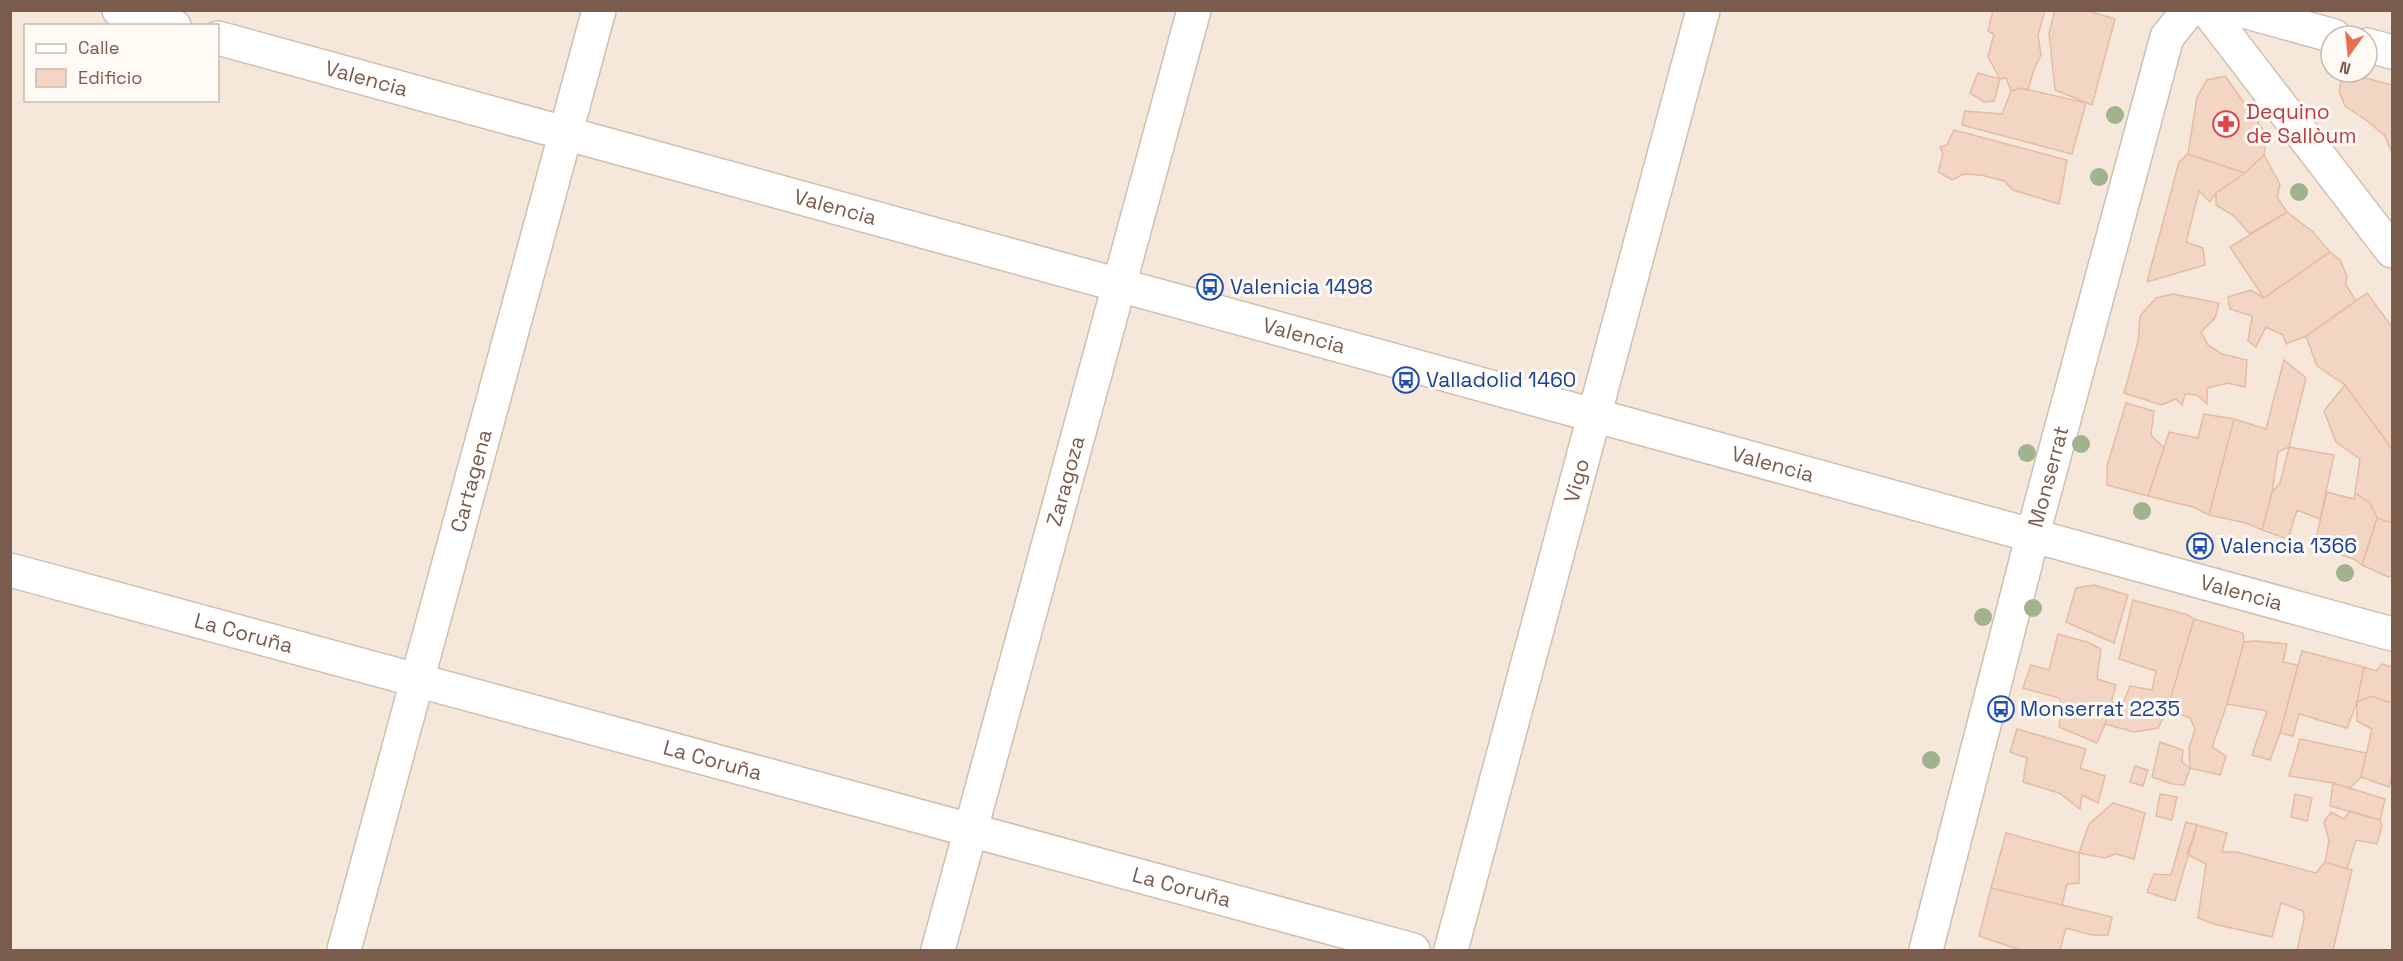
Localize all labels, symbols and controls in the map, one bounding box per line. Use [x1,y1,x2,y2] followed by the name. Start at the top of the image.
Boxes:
[24,24,219,102] legend
[2319,24,2379,84] north arrow
[78,36,119,59] text: Calle
[322,54,411,102] street label: Valencia
[2337,56,2353,80] text: N
[78,66,142,89] text: Edificio
[2246,98,2356,149] place label: Dequino de Sallòum
[2211,109,2241,139] pharmacy icon: Dequino de Sallòum
[791,183,880,231] street label: Valencia
[1195,272,1225,302] bus stop icon: Valenicia 1498
[1230,273,1373,300] place label: Valenicia 1498
[1260,311,1348,359] street label: Valencia
[1391,365,1421,395] bus stop icon: Valladolid 1460
[1426,366,1576,393] place label: Valladolid 1460
[2021,423,2075,530] street label: Monserrat
[444,426,498,535] street label: Cartagena
[1040,433,1090,529] street label: Zaragoza
[1728,440,1817,488] street label: Valencia
[1558,455,1595,505] street label: Vigo
[2185,531,2215,561] bus stop icon: Valencia 1366
[2220,532,2357,559] place label: Valencia 1366
[2197,568,2286,616] street label: Valencia
[191,607,296,659] street label: La Coruña
[1986,694,2016,724] bus stop icon: Monserrat 2235
[2020,695,2180,722] place label: Monserrat 2235
[660,734,765,786] street label: La Coruña
[1130,861,1234,913] street label: La Coruña

